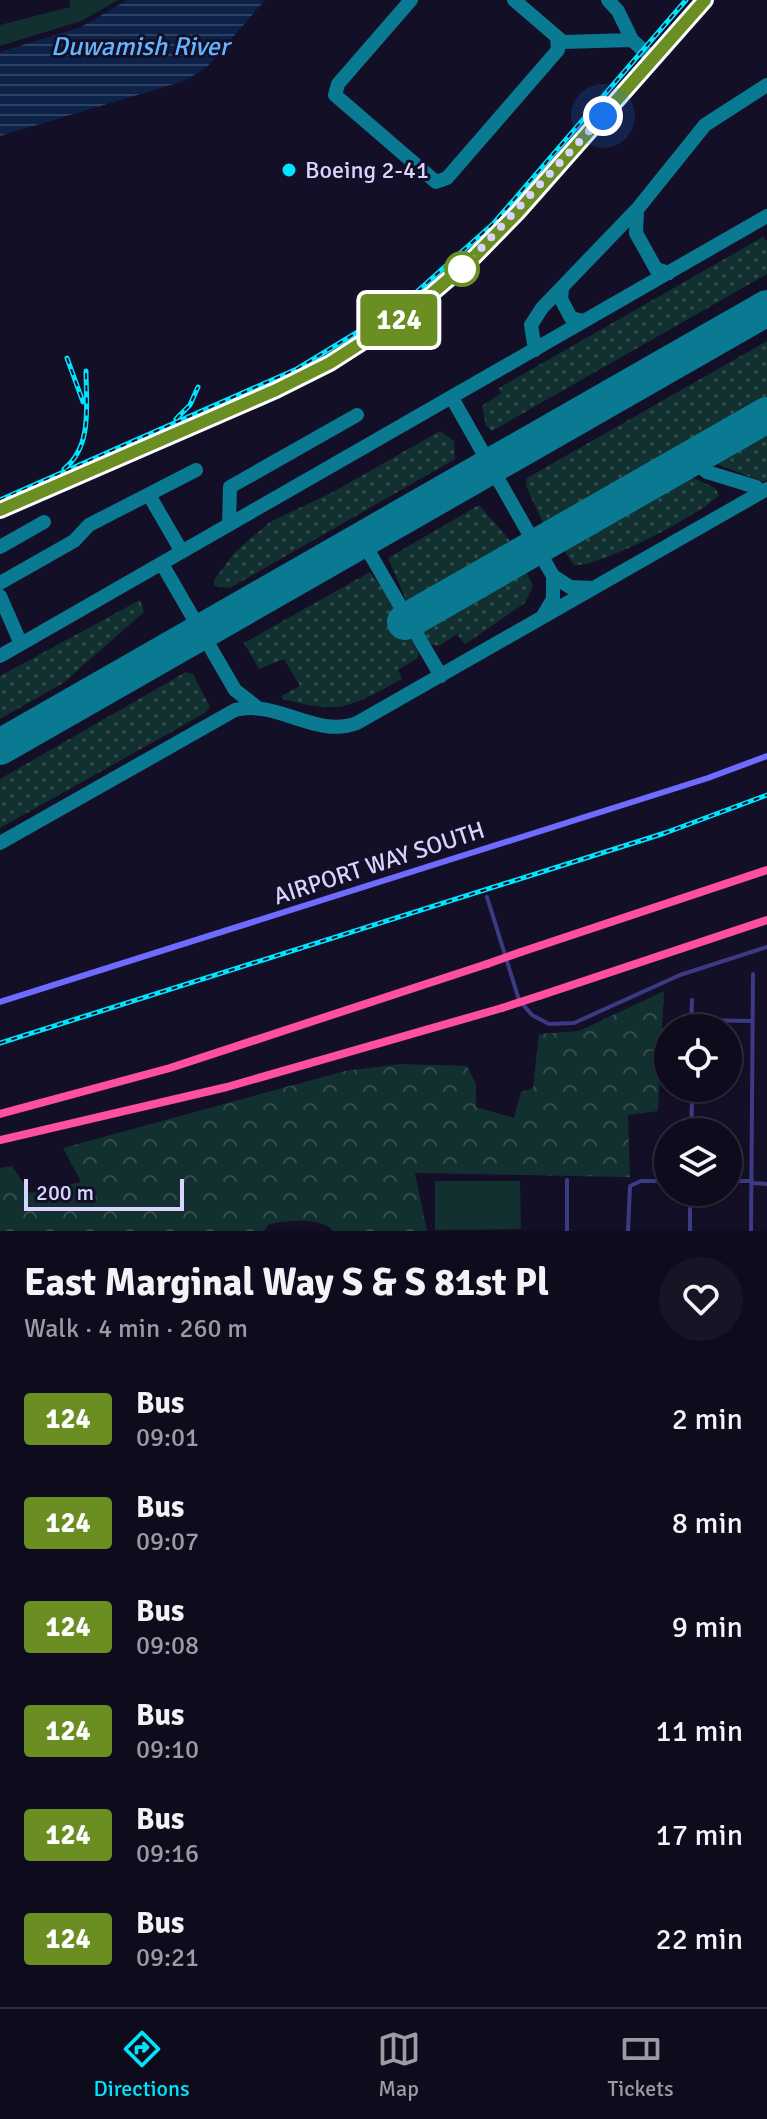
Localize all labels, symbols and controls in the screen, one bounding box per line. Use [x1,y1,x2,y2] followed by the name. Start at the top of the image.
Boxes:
[51,31,233,63] water label: Duwamish River
[583,96,623,136] your location
[305,155,429,185] place label: Boeing 2-41
[280,161,298,179] marker: Boeing 2-41
[445,252,479,286] unlabelled marker
[353,294,445,346] line badge: 124
[376,303,422,337] text: 124
[270,815,488,911] street label: AIRPORT WAY SOUTH
[654,1014,742,1206] map controls
[654,1014,742,1102] button: locate
[654,1118,742,1206] button: layers
[24,1175,184,1211] scale bar
[36,1179,94,1206] text: 200 m
[659,1257,743,1341] button: heart
[24,1259,549,1306] text: East Marginal Way S & S 81st Pl
[24,1313,248,1345] text: Walk · 4 min · 260 m
[136,1385,184,1422] text: Bus
[672,1401,743,1438] text: 2 min
[45,1402,91,1436] text: 124
[136,1422,199,1454] text: 09:01
[136,1489,184,1526] text: Bus
[672,1505,743,1542] text: 8 min
[45,1506,91,1540] text: 124
[136,1526,199,1558] text: 09:07
[136,1593,184,1630] text: Bus
[672,1609,743,1646] text: 9 min
[45,1610,91,1644] text: 124
[136,1630,199,1662] text: 09:08
[136,1697,184,1734] text: Bus
[656,1713,743,1750] text: 11 min
[45,1714,91,1748] text: 124
[136,1734,199,1766] text: 09:10
[136,1801,184,1838] text: Bus
[656,1817,743,1854] text: 17 min
[45,1818,91,1852] text: 124
[136,1838,199,1870] text: 09:16
[136,1905,184,1942] text: Bus
[656,1921,743,1958] text: 22 min
[45,1922,91,1956] text: 124
[136,1942,199,1974] text: 09:21
[93,2027,190,2102] tab: Directions
[377,2027,421,2102] tab: Map
[607,2027,674,2102] tab: Tickets

